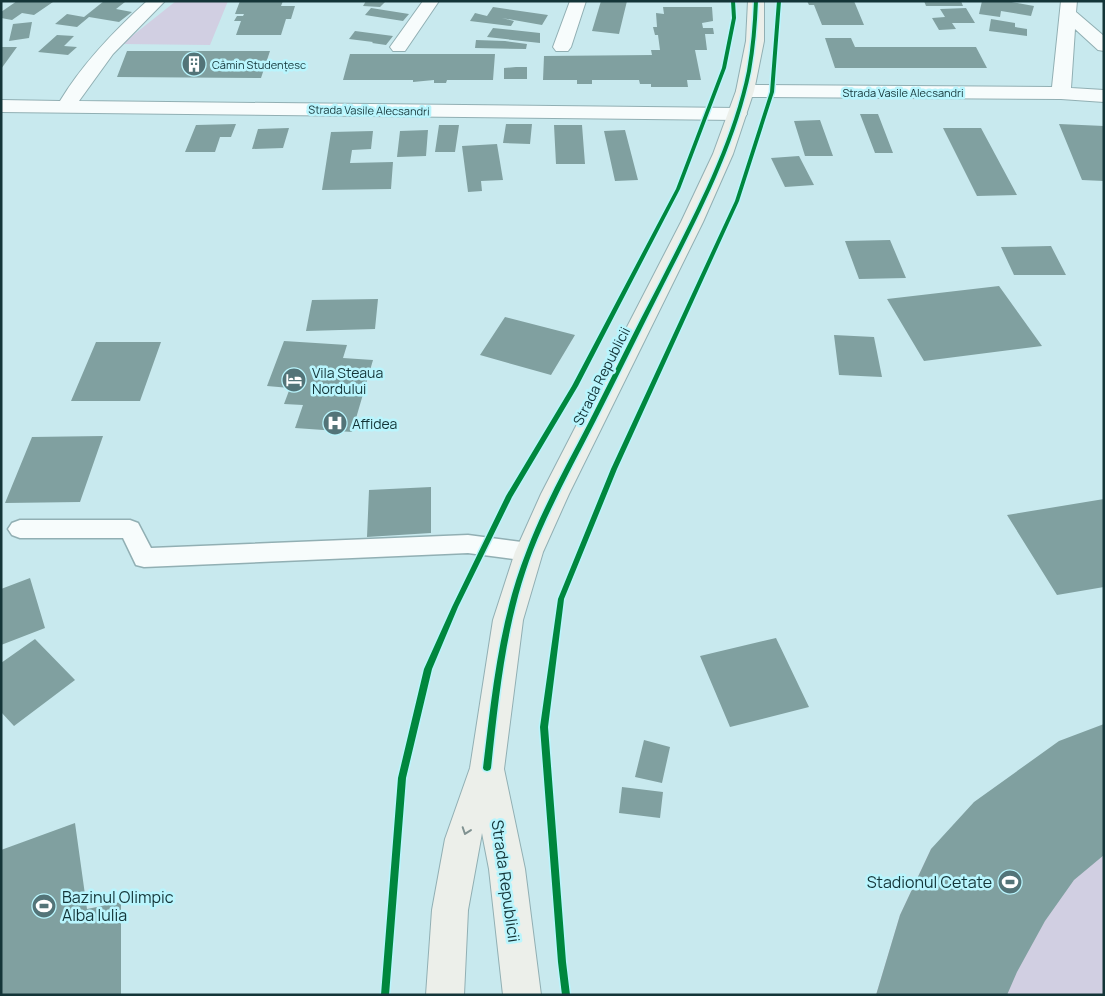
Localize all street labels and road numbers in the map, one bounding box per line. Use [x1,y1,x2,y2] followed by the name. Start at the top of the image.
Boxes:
[842,85,964,100] street label: Strada Vasile Alecsandri
[308,101,430,119] street label: Strada Vasile Alecsandri
[568,324,634,428] street label: Strada Republicii
[487,818,525,944] street label: Strada Republicii

